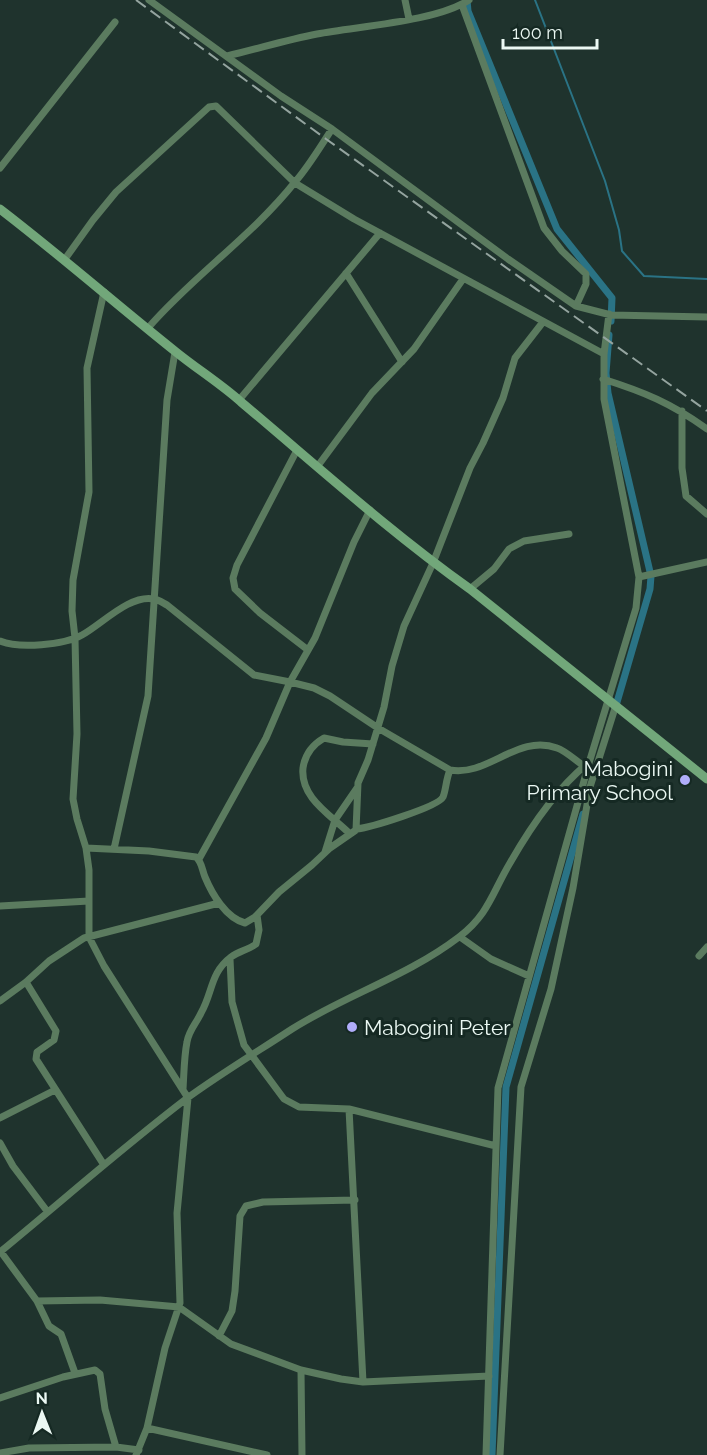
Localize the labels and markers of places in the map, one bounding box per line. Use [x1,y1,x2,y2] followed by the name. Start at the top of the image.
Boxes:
[526,756,673,805] place label: Mabogini Primary School
[678,773,692,787] marker: Mabogini Primary School
[364,1015,511,1040] place label: Mabogini Peter
[345,1020,359,1034] marker: Mabogini Peter

